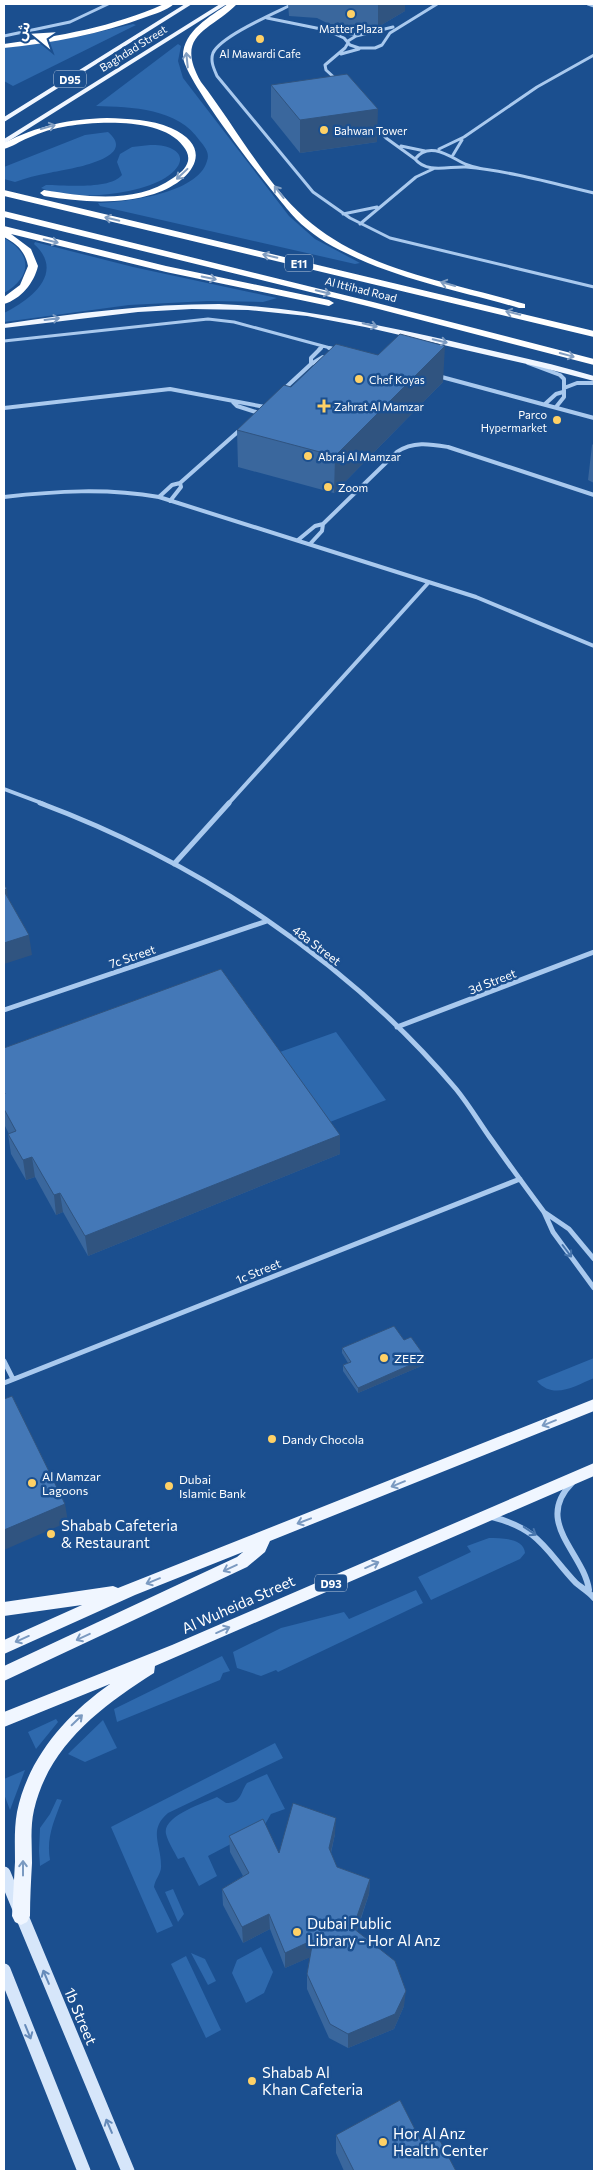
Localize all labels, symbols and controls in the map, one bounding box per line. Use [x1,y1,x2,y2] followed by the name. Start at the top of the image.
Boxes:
[345,8,357,20] marker: Matter Plaza
[10,10,60,60] north arrow
[11,19,33,43] text: ش
[97,22,169,74] street label: Baghdad Street
[319,22,383,35] place label: Matter Plaza
[254,33,266,45] marker: Al Mawardi Cafe
[219,47,301,60] place label: Al Mawardi Cafe
[182,52,192,68] one-way arrow
[54,70,86,88] road number: D95
[40,122,56,131] one-way arrow
[318,124,330,136] marker: Bahwan Tower
[334,124,408,137] place label: Bahwan Tower
[176,168,189,180] one-way arrow
[273,186,284,199] one-way arrow
[104,214,120,223] one-way arrow
[43,236,59,246] one-way arrow
[262,251,278,260] one-way arrow
[285,254,313,272] road number: E11
[201,274,217,283] one-way arrow
[324,274,398,304] street label: Al Ittihad Road
[441,279,457,289] one-way arrow
[315,288,331,297] one-way arrow
[506,308,522,317] one-way arrow
[44,314,60,324] one-way arrow
[361,321,377,330] one-way arrow
[431,337,447,346] one-way arrow
[559,350,575,360] one-way arrow
[353,373,365,385] marker: Chef Koyas
[369,373,425,386] place label: Chef Koyas
[318,400,330,412] marker: Zahrat Al Mamzar
[334,400,425,413] place label: Zahrat Al Mamzar
[481,408,547,434] place label: Parco Hypermarket
[551,414,563,426] marker: Parco Hypermarket
[302,450,314,462] marker: Abraj Al Mamzar
[318,450,402,463] place label: Abraj Al Mamzar
[322,481,334,493] marker: Zoom
[338,481,368,494] place label: Zoom
[290,922,344,968] street label: 48a Street
[107,942,157,970] street label: 7c Street
[466,965,518,996] street label: 3d Street
[562,1244,572,1258] one-way arrow
[233,1256,283,1286] street label: 1c Street
[394,1351,424,1365] place label: ZEEZ
[378,1352,390,1364] marker: ZEEZ
[542,1419,557,1428] one-way arrow
[282,1432,364,1446] place label: Dandy Chocola
[266,1433,278,1445] marker: Dandy Chocola
[42,1469,101,1497] place label: Al Mamzar Lagoons
[179,1472,247,1500] place label: Dubai Islamic Bank
[26,1477,38,1489] marker: Al Mamzar Lagoons
[391,1479,406,1489] one-way arrow
[163,1480,175,1492] marker: Dubai Islamic Bank
[61,1516,178,1551] place label: Shabab Cafeteria & Restaurant
[297,1517,312,1526] one-way arrow
[523,1526,537,1536] one-way arrow
[45,1528,57,1540] marker: Shabab Cafeteria & Restaurant
[364,1559,379,1569] one-way arrow
[223,1564,238,1573] one-way arrow
[179,1571,297,1637] street label: Al Wuheida Street
[315,1575,347,1592] road number: D93
[146,1577,161,1586] one-way arrow
[215,1625,230,1635] one-way arrow
[75,1633,90,1643] one-way arrow
[15,1634,30,1644] one-way arrow
[71,1714,83,1726] one-way arrow
[18,1860,28,1876] one-way arrow
[307,1914,440,1949] place label: Dubai Public Library - Hor Al Anz
[291,1926,303,1938] marker: Dubai Public Library - Hor Al Anz
[41,1970,50,1985] one-way arrow
[61,1985,101,2047] street label: 1b Street
[25,2024,34,2039] one-way arrow
[262,2063,363,2098] place label: Shabab Al Khan Cafeteria
[246,2075,258,2087] marker: Shabab Al Khan Cafeteria
[104,2119,114,2134] one-way arrow
[393,2124,488,2159] place label: Hor Al Anz Health Center
[377,2136,389,2148] marker: Hor Al Anz Health Center

